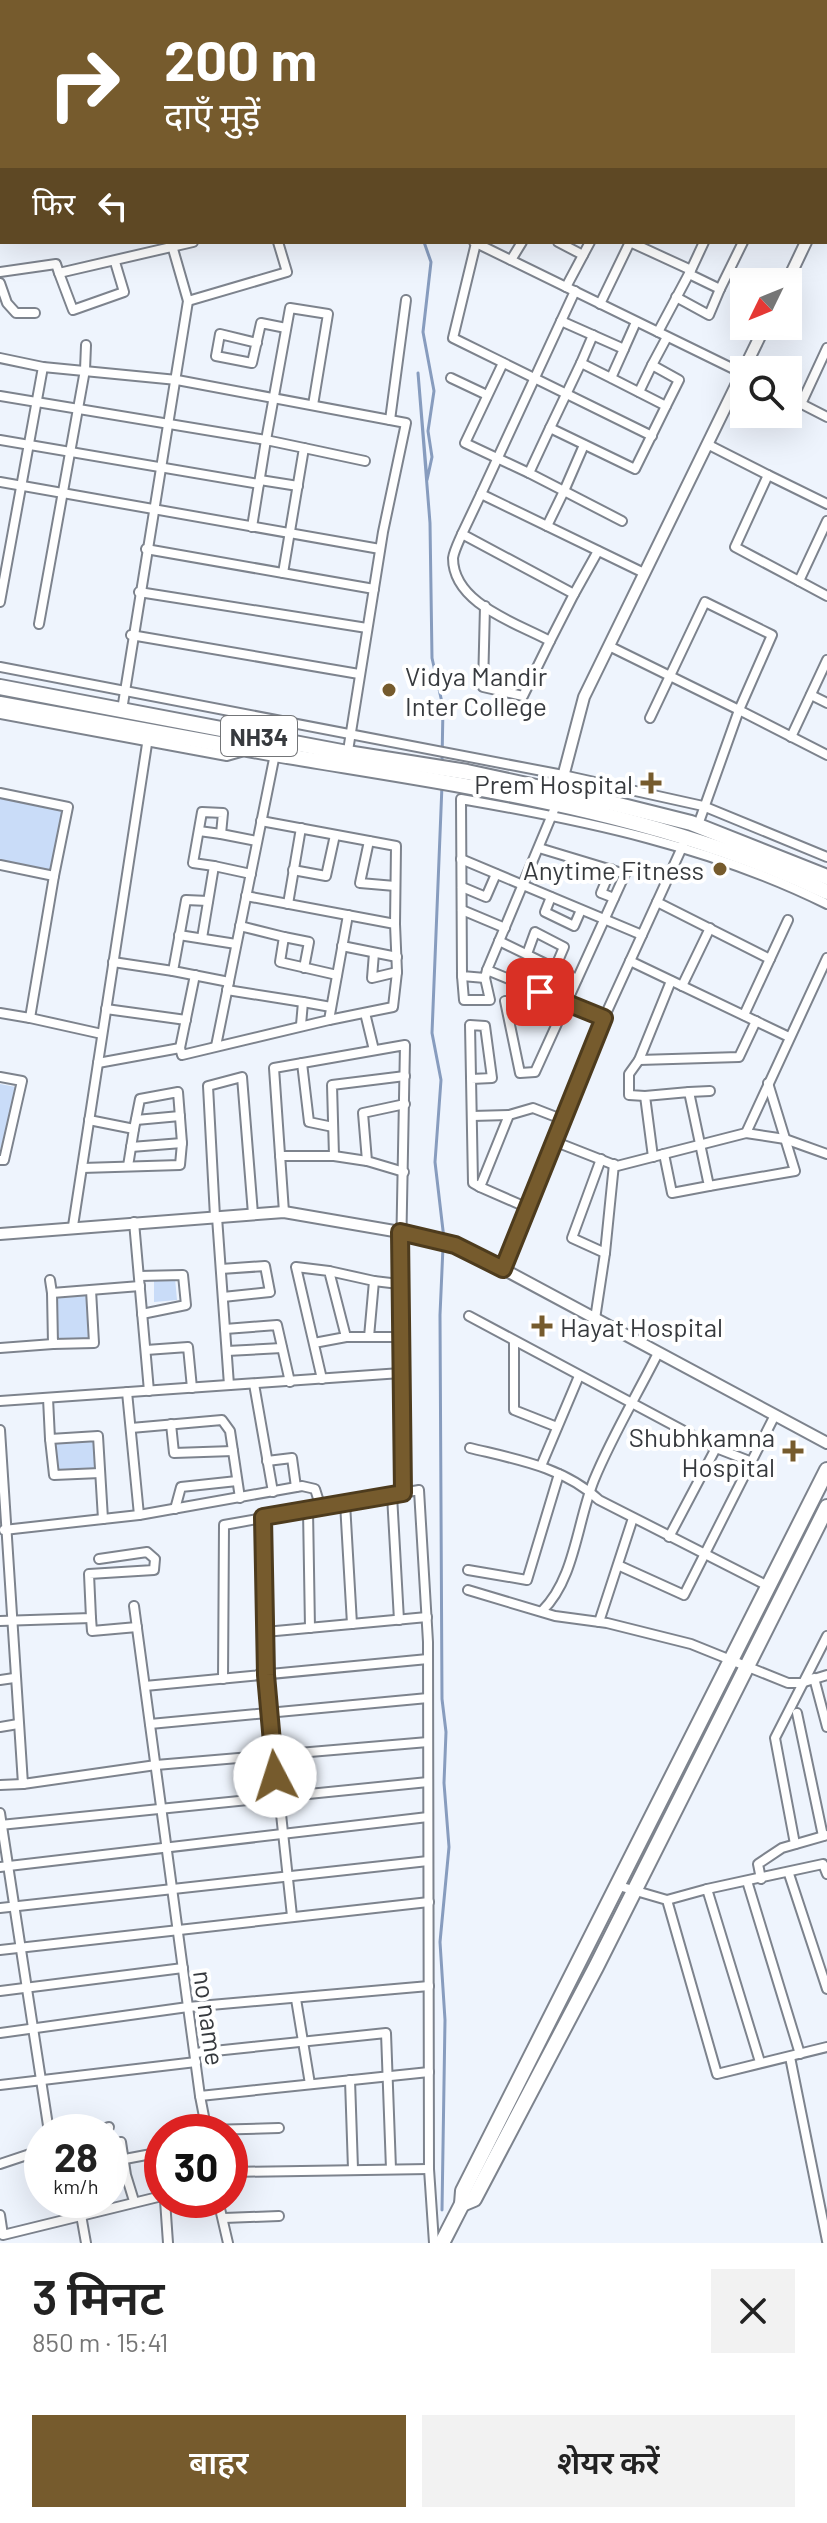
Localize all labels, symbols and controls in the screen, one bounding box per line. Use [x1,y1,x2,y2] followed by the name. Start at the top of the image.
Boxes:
[164,25,317,92] text: 200 m
[32,32,136,136] icon: right
[164,93,260,136] text: दाएँ मुड़ें
[91,184,135,228] icon: left
[32,185,75,221] text: फिर
[730,268,802,340] north arrow
[730,268,802,428] map controls
[730,356,802,428] button: search
[405,660,548,721] place label: Vidya Mandir Inter College
[380,681,398,699] marker: Vidya Mandir Inter College
[221,716,297,756] road number: NH34
[474,768,633,799] place label: Prem Hospital
[640,772,662,794] marker: Prem Hospital
[523,854,704,885] place label: Anytime Fitness
[711,860,729,878] marker: Anytime Fitness
[506,958,574,1026] pin
[518,970,562,1014] icon: arrive
[560,1311,723,1342] place label: Hayat Hospital
[531,1315,553,1337] marker: Hayat Hospital
[629,1421,775,1482] place label: Shubhkamna Hospital
[782,1440,804,1462] marker: Shubhkamna Hospital
[233,1734,317,1818] position arrow
[188,1968,232,2068] street label: no name
[144,2114,248,2218] speed limit sign: 30
[54,2132,98,2180] text: 28
[53,2174,99,2198] text: km/h
[32,2267,165,2325] text: 3 मिनट
[711,2269,795,2353] button: close
[32,2326,168,2357] text: 850 m · 15:41
[32,2415,406,2507] button: बाहर
[422,2415,795,2507] button: शेयर करें

